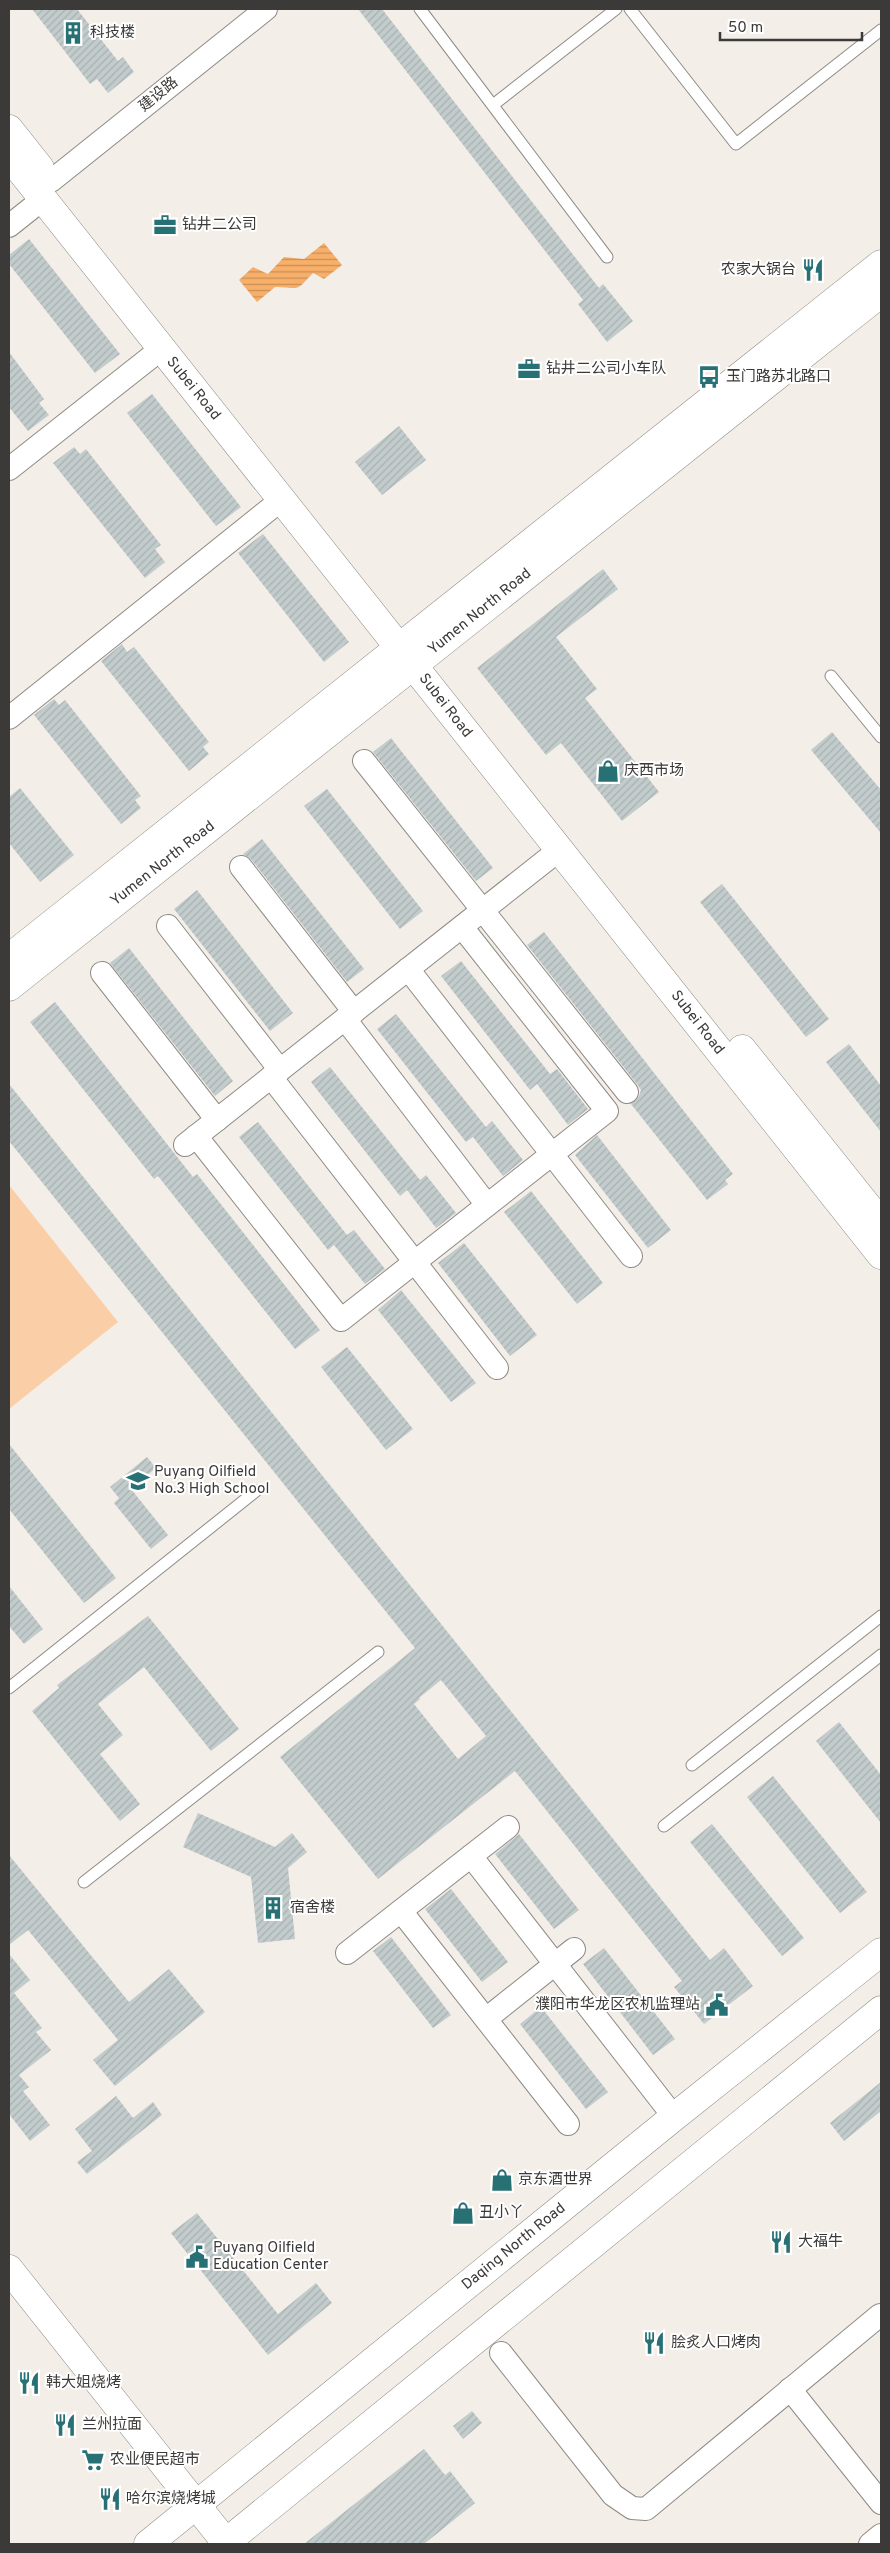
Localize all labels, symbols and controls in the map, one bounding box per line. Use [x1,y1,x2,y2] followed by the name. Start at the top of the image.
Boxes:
[720,10,862,42] scale bar
[728,19,763,38] text: 50 m
[60,20,86,46] building icon: 科技楼
[90,24,135,43] place label: 科技楼
[136,73,182,117] street label: 建设路
[152,212,178,238] office icon: 钻井二公司
[182,215,257,235] place label: 钻井二公司
[800,257,826,283] restaurant icon: 农家大锅台
[721,261,796,280] place label: 农家大锅台
[162,353,224,425] street label: Subei Road
[516,356,542,382] office icon: 钻井二公司小车队
[546,359,666,379] place label: 钻井二公司小车队
[696,364,722,390] bus stop icon: 玉门路苏北路口
[726,367,831,387] place label: 玉门路苏北路口
[425,565,535,659] street label: Yumen North Road
[414,670,476,742] street label: Subei Road
[595,758,621,784] shop icon: 庆西市场
[624,762,684,781] place label: 庆西市场
[107,817,219,911] street label: Yumen North Road
[666,987,728,1059] street label: Subei Road
[154,1463,269,1499] place label: Puyang Oilfield No.3 High School
[125,1468,151,1494] school or university icon: Puyang Oilfield No.3 High School
[260,1895,286,1921] building icon: 宿舍楼
[290,1899,335,1918] place label: 宿舍楼
[704,1992,730,2018] public building icon: 濮阳市华龙区农机监理站
[535,1995,700,2015] place label: 濮阳市华龙区农机监理站
[489,2167,515,2193] shop icon: 京东酒世界
[518,2171,593,2190] place label: 京东酒世界
[458,2199,570,2295] street label: Daqing North Road
[450,2200,476,2226] shop icon: 丑小丫
[479,2204,524,2223] place label: 丑小丫
[768,2229,794,2255] restaurant icon: 大福牛
[798,2233,843,2252] place label: 大福牛
[213,2239,329,2275] place label: Puyang Oilfield Education Center
[184,2244,210,2270] public building icon: Puyang Oilfield Education Center
[641,2330,667,2356] restaurant icon: 脍炙人口烤肉
[671,2333,761,2353] place label: 脍炙人口烤肉
[16,2370,42,2396] restaurant icon: 韩大姐烧烤
[46,2373,121,2393] place label: 韩大姐烧烤
[52,2412,78,2438] restaurant icon: 兰州拉面
[82,2415,142,2435] place label: 兰州拉面
[80,2447,106,2473] supermarket icon: 农业便民超市
[110,2451,200,2470] place label: 农业便民超市
[97,2486,123,2512] restaurant icon: 哈尔滨烧烤城
[126,2489,216,2509] place label: 哈尔滨烧烤城

